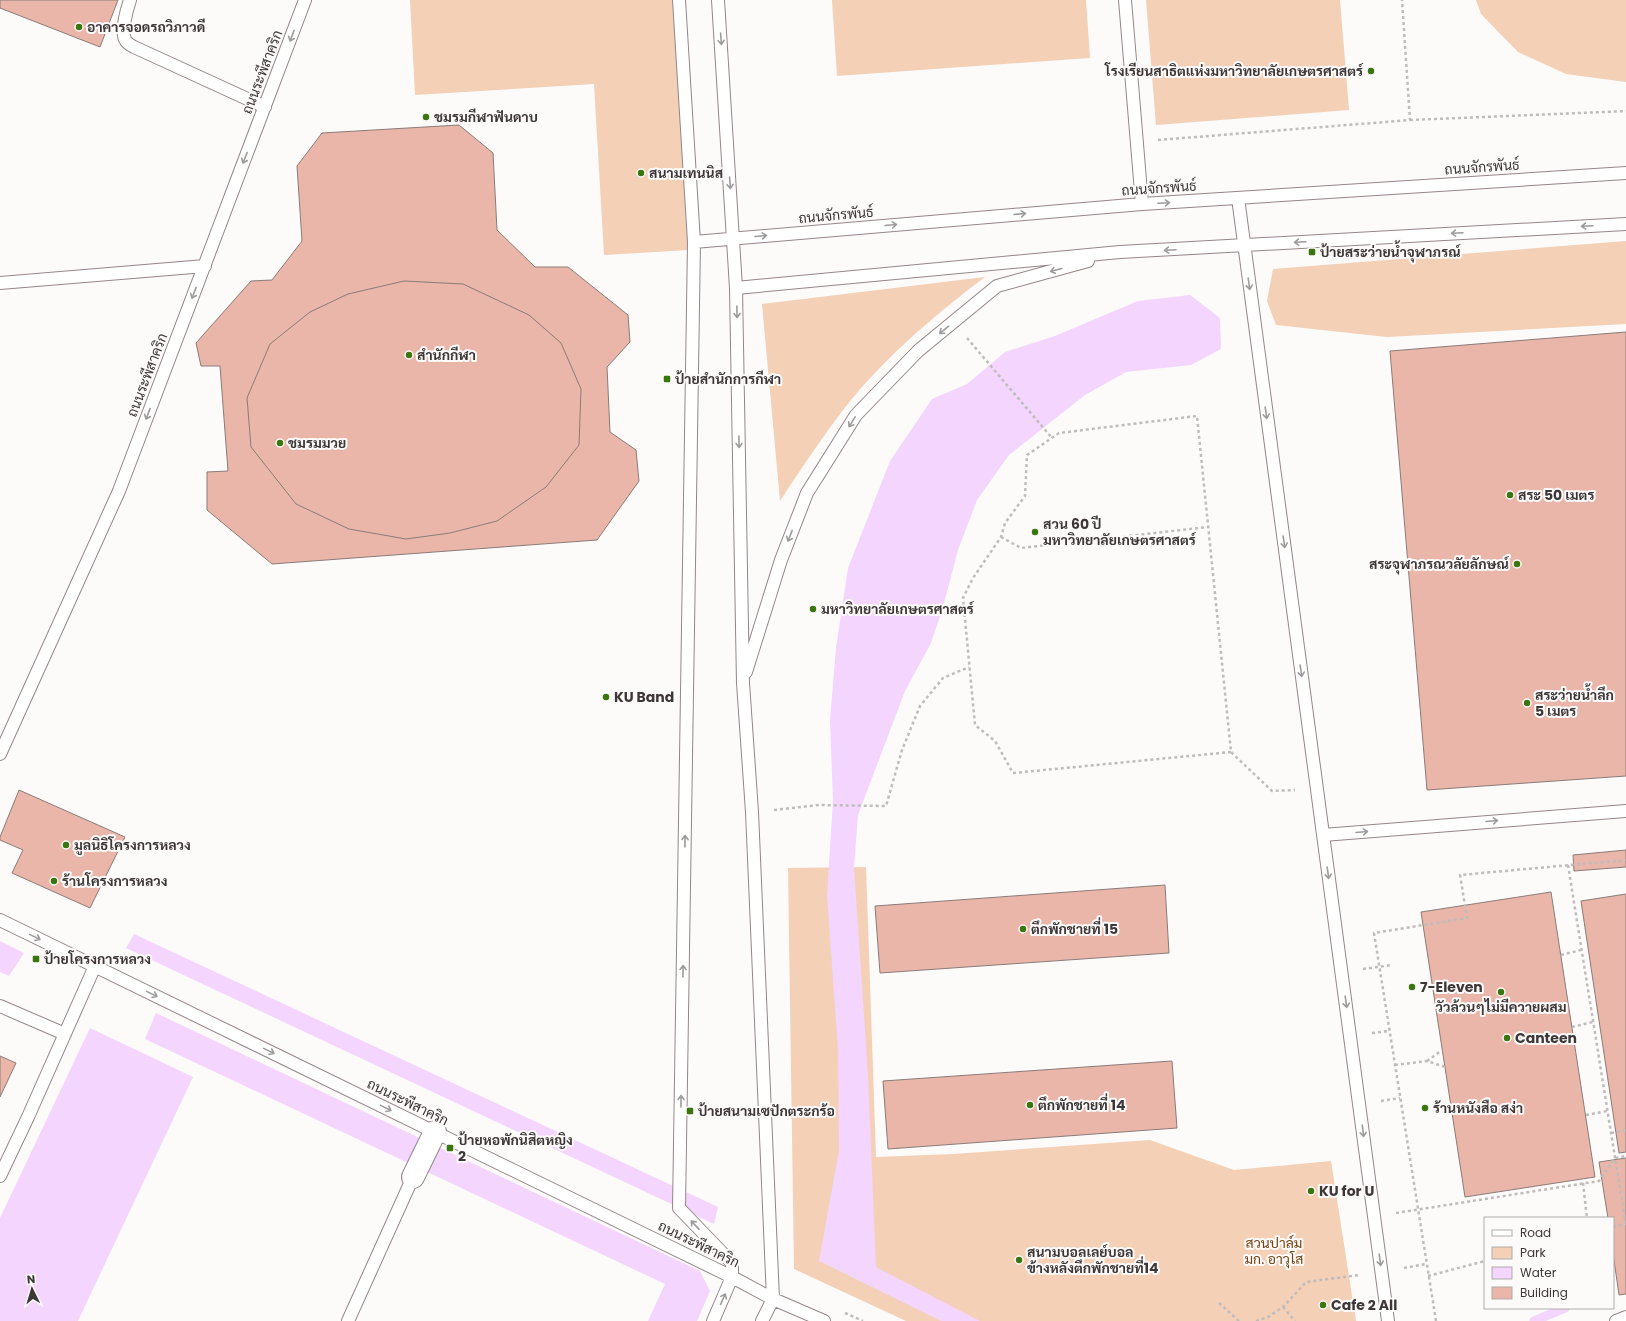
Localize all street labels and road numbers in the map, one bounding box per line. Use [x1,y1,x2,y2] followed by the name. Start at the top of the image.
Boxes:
[237,27,287,117] street label: ถนนระพีสาคริก
[1444,154,1521,180] street label: ถนนจักรพันธ์
[1121,175,1198,201] street label: ถนนจักรพันธ์
[798,202,875,228] street label: ถนนจักรพันธ์
[122,330,172,420] street label: ถนนระพีสาคริก
[364,1074,452,1130] street label: ถนนระพีสาคริก
[655,1216,743,1272] street label: ถนนระพีสาคริก

